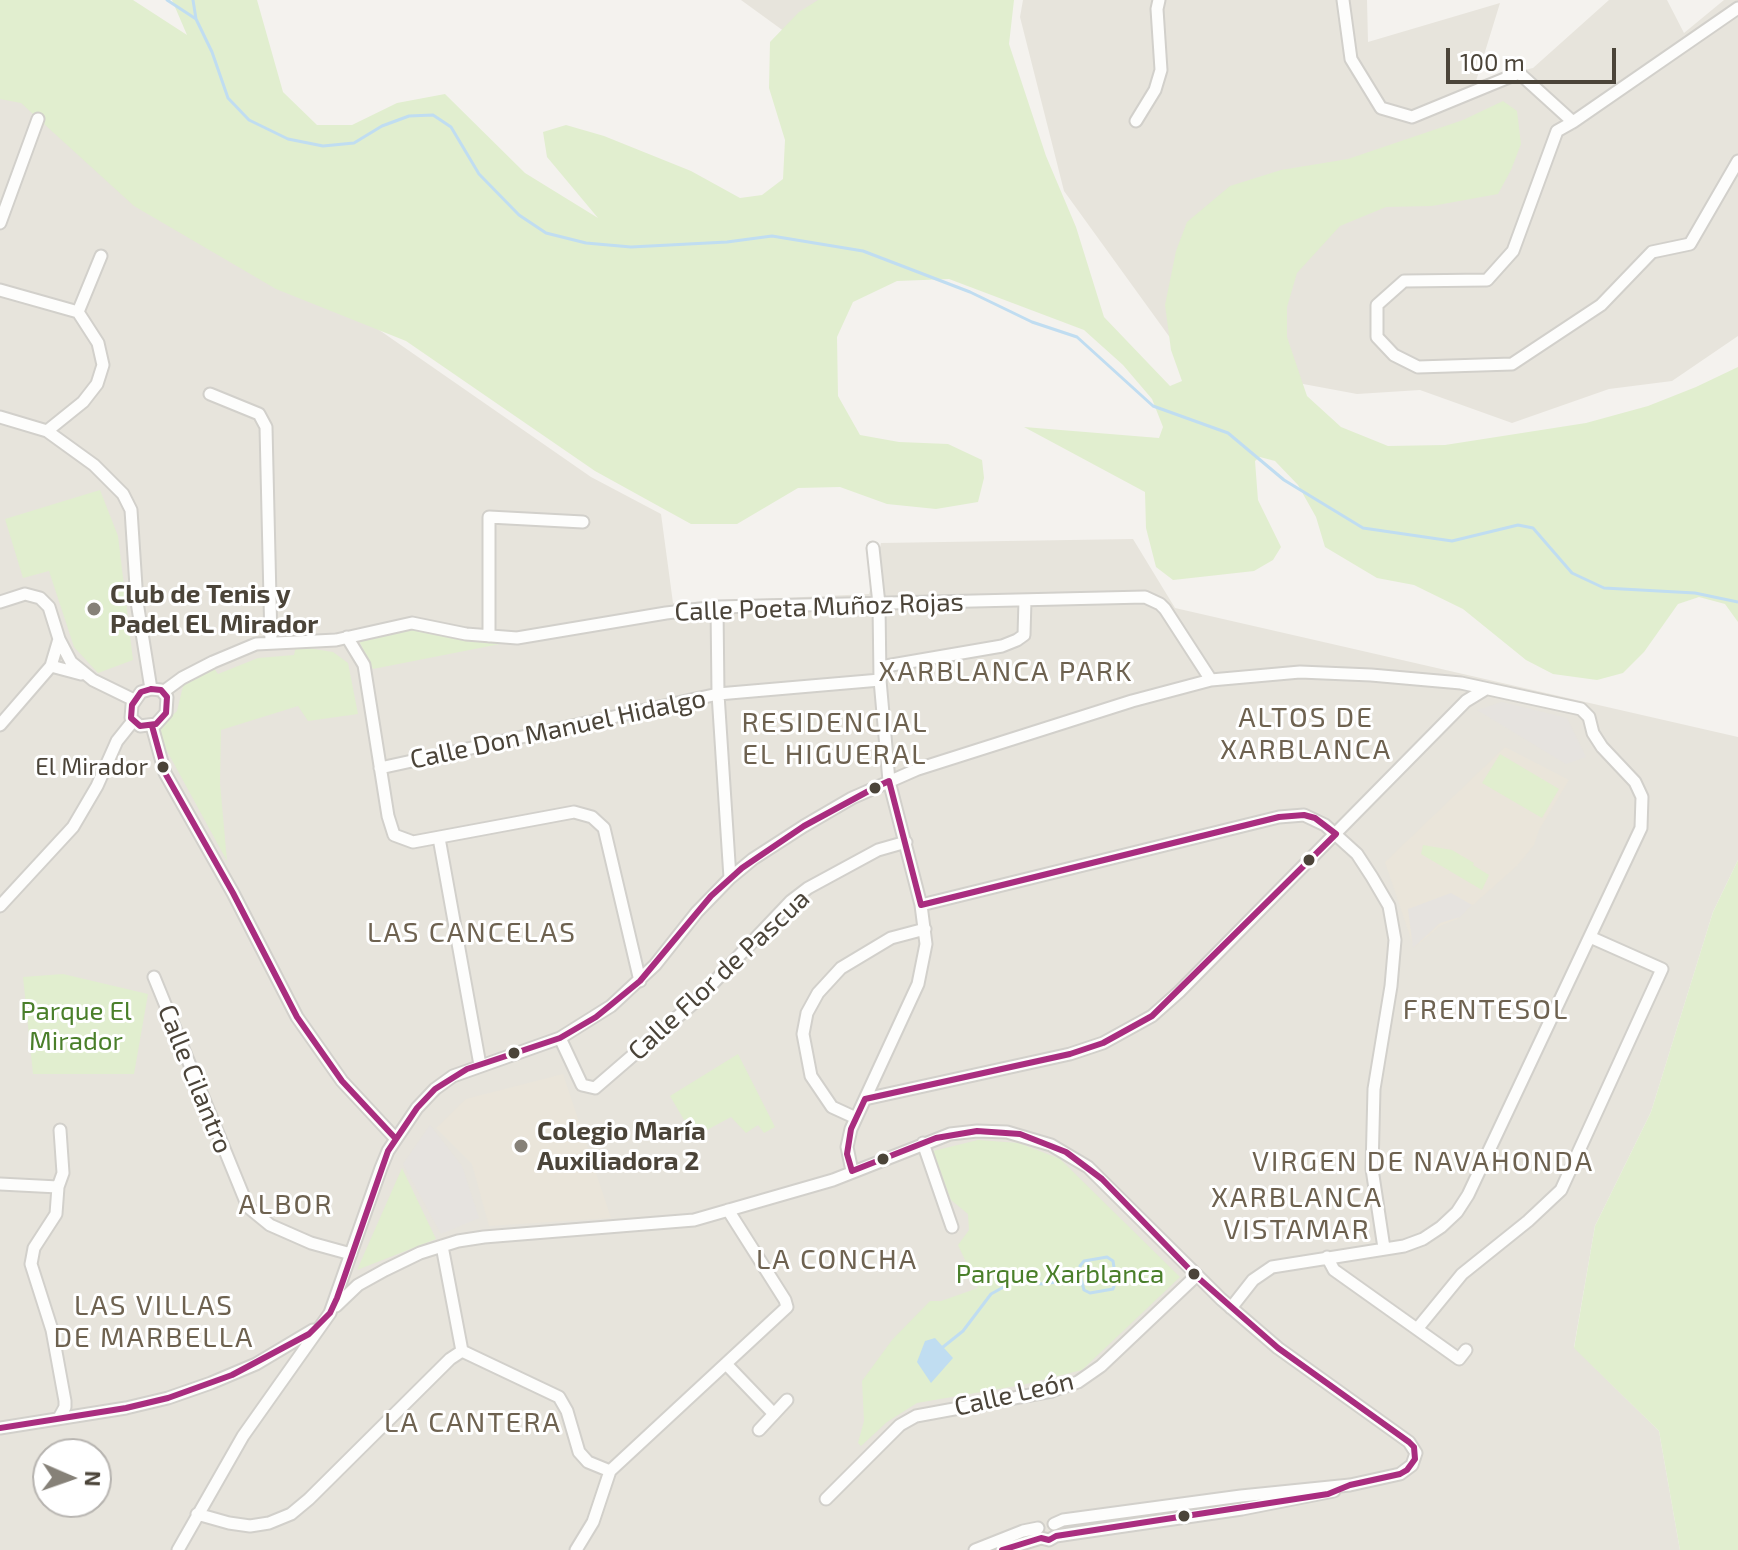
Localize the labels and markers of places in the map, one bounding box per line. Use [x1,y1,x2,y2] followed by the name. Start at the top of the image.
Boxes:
[110,578,318,640] place label: Club de Tenis y Padel EL Mirador
[85,600,103,618] marker: Club de Tenis y Padel EL Mirador
[35,753,148,781] place label: El Mirador
[155,759,171,775] marker: El Mirador
[867,780,883,796] unlabelled marker
[1301,852,1317,868] unlabelled marker
[506,1045,522,1061] unlabelled marker
[537,1115,706,1176] place label: Colegio María Auxiliadora 2
[512,1137,530,1155] marker: Colegio María Auxiliadora 2
[875,1151,891,1167] unlabelled marker
[1186,1266,1202,1282] unlabelled marker
[1176,1508,1192,1524] unlabelled marker

